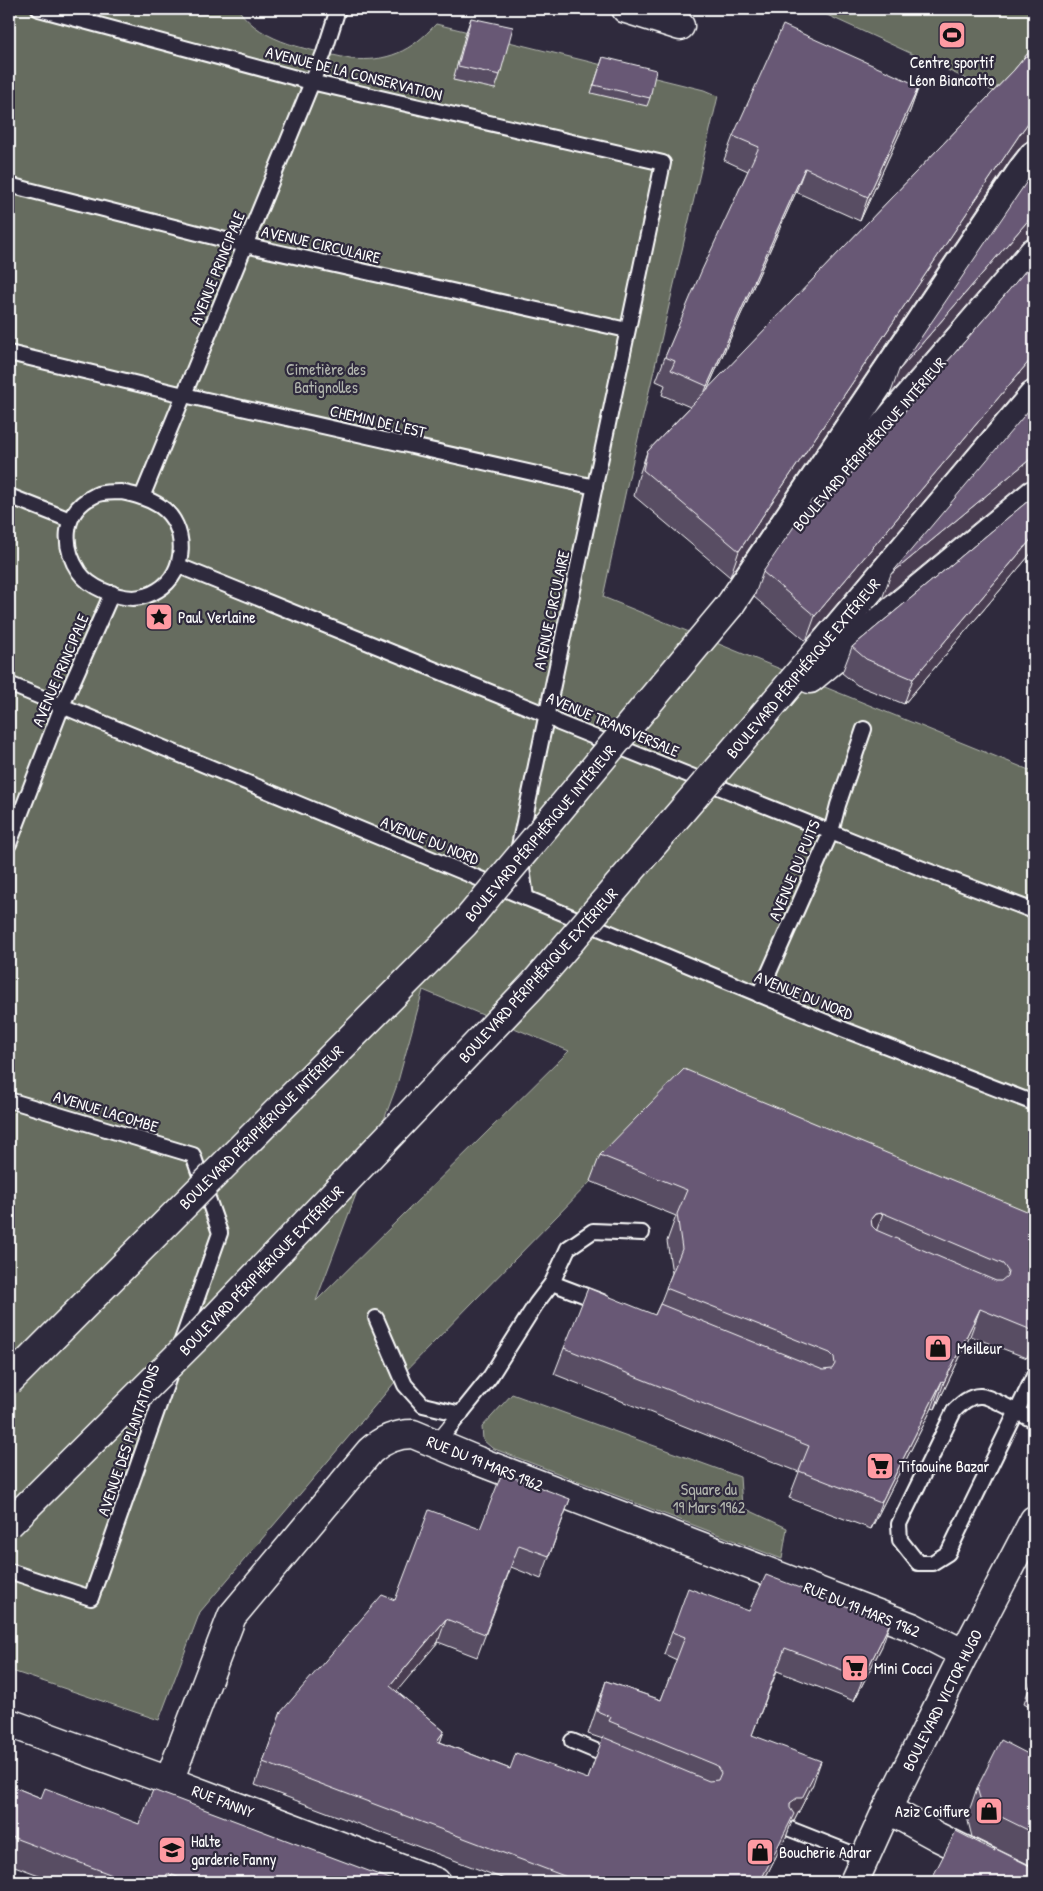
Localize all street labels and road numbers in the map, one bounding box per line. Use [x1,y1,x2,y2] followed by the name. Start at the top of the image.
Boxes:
[264,40,444,106] street label: AVENUE DE LA CONSERVATION
[184,208,250,328] street label: AVENUE PRINCIPALE
[260,220,382,268] street label: AVENUE CIRCULAIRE
[787,352,951,536] street label: BOULEVARD PÉRIPHÉRIQUE INTÉRIEUR
[328,399,429,443] street label: CHEMIN DE L'EST
[528,548,574,672] street label: AVENUE CIRCULAIRE
[721,573,885,763] street label: BOULEVARD PÉRIPHÉRIQUE EXTÉRIEUR
[26,610,94,730] street label: AVENUE PRINCIPALE
[543,686,683,762] street label: AVENUE TRANSVERSALE
[459,740,621,926] street label: BOULEVARD PÉRIPHÉRIQUE INTÉRIEUR
[378,810,483,870] street label: AVENUE DU NORD
[763,816,825,924] street label: AVENUE DU PUITS
[453,883,623,1067] street label: BOULEVARD PÉRIPHÉRIQUE EXTÉRIEUR
[752,965,857,1025] street label: AVENUE DU NORD
[174,1040,348,1214] street label: BOULEVARD PÉRIPHÉRIQUE INTÉRIEUR
[51,1085,161,1137] street label: AVENUE LACOMBE
[174,1180,348,1360] street label: BOULEVARD PÉRIPHÉRIQUE EXTÉRIEUR
[92,1361,164,1519] street label: AVENUE DES PLANTATIONS
[424,1430,547,1497] street label: RUE DU 19 MARS 1962
[801,1576,924,1643] street label: RUE DU 19 MARS 1962
[897,1625,987,1774] street label: BOULEVARD VICTOR HUGO
[189,1779,257,1823] street label: RUE FANNY

